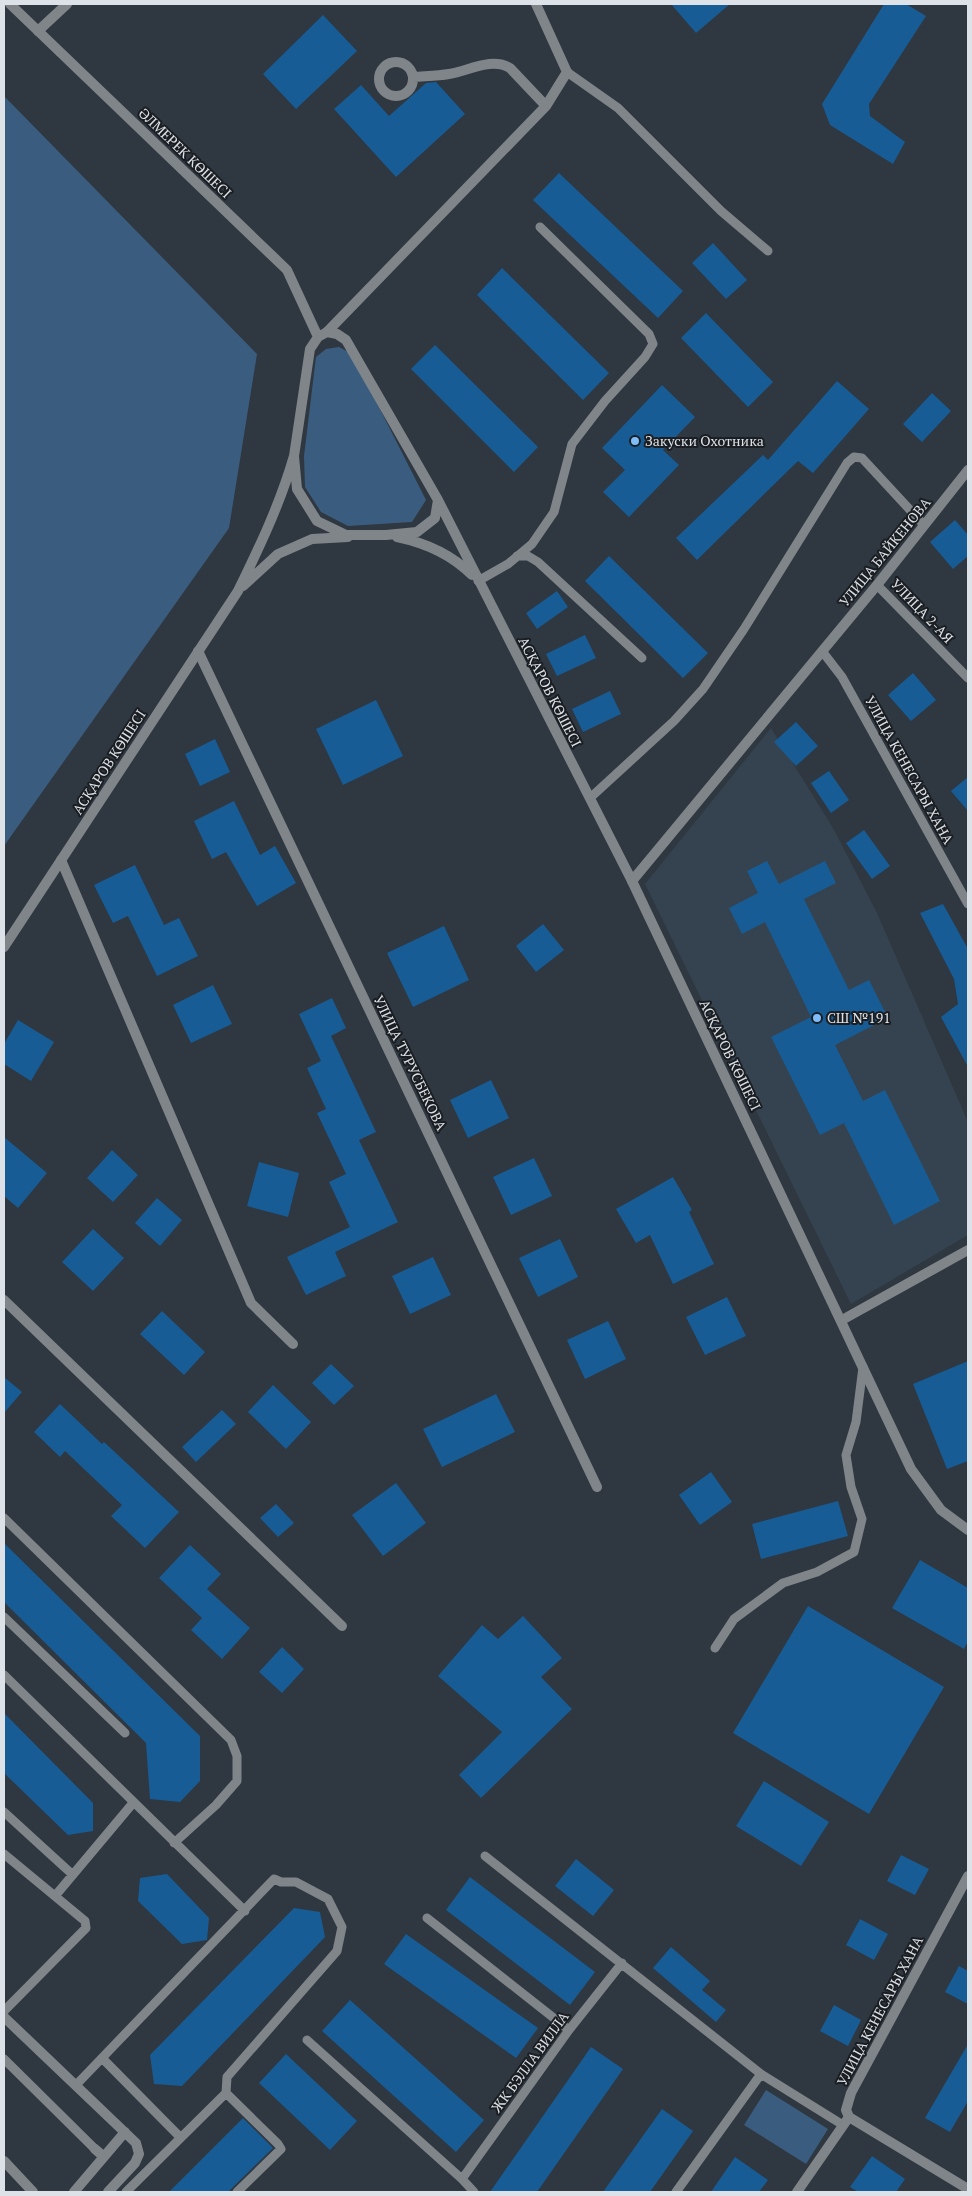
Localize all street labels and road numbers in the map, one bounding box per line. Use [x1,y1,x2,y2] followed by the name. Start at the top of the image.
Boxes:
[135,103,236,202] street label: ӘЛМЕРЕК КӨШЕСІ
[835,493,935,610] street label: УЛИЦА БАЙКЕНОВА
[887,574,958,647] street label: УЛИЦА 2-АЯ
[514,634,586,750] street label: АСҚАРОВ КӨШЕСІ
[861,692,958,848] street label: УЛИЦА КЕНЕСАРЫ ХАНА
[68,706,150,818] street label: АСҚАРОВ КӨШЕСІ
[369,992,452,1134] street label: УЛИЦА ТУРУСБЕКОВА
[695,996,766,1113] street label: АСҚАРОВ КӨШЕСІ
[832,1932,927,2089] street label: УЛИЦА КЕНЕСАРЫ ХАНА
[486,2007,573,2116] street label: ЖК БЭЛЛА ВИЛЛА

